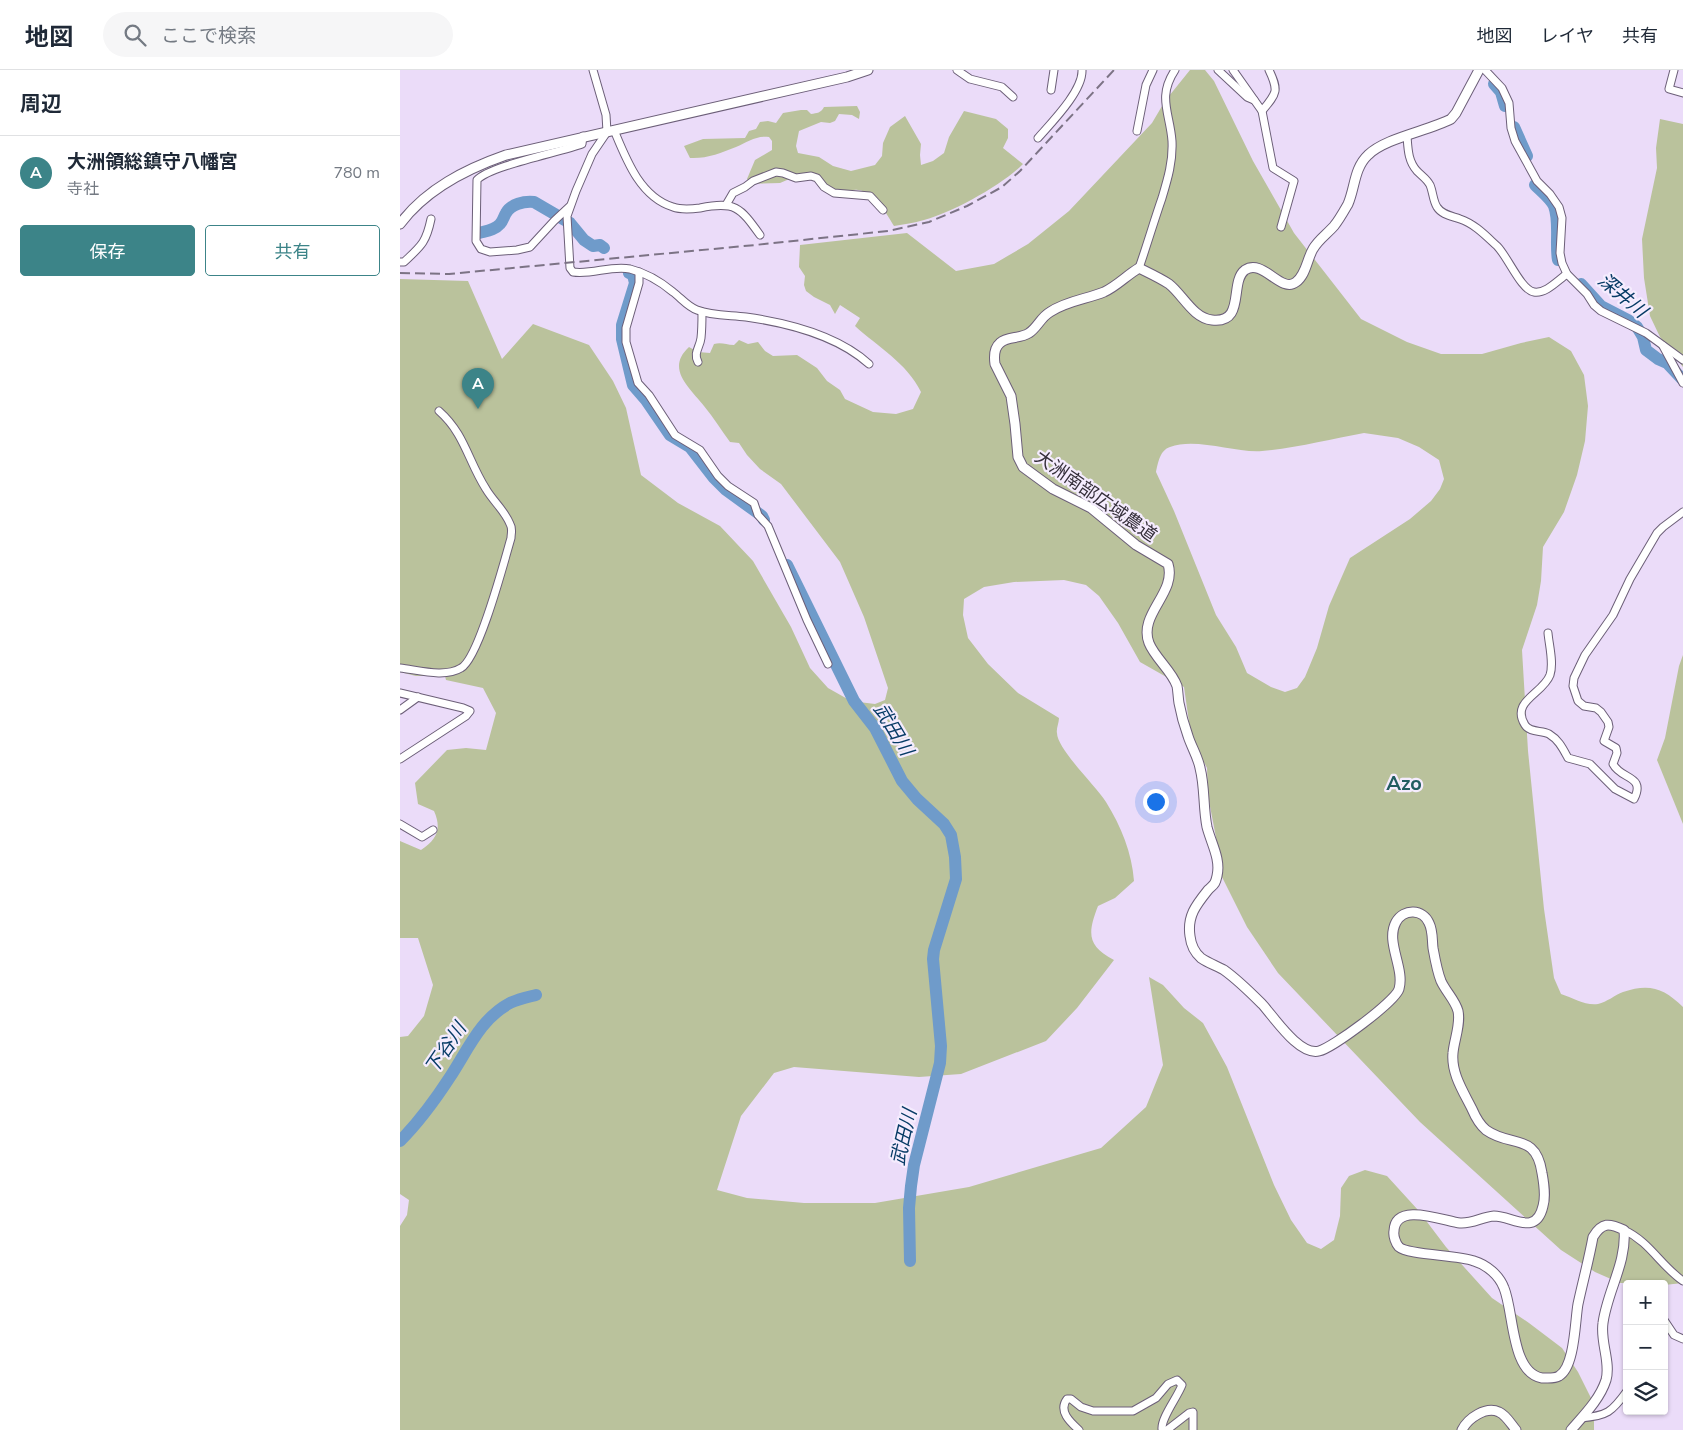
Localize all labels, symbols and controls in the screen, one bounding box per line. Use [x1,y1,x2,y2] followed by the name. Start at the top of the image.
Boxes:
[103,12,453,57] search box
[25,21,73,53] text: 地図
[121,21,149,49] icon: search
[161,23,256,49] text: ここで検索
[1477,24,1513,48] text: 地図
[1541,24,1594,48] text: レイヤ
[1622,24,1658,48] text: 共有
[20,90,62,118] text: 周辺
[67,149,238,175] text: 大洲領総鎮守八幡宮
[30,162,42,184] text: A
[333,162,380,184] text: 780 m
[67,178,99,200] text: 寺社
[20,225,195,276] button: 保存
[205,225,380,276] button: 共有
[1592,267,1654,325] water label: 深井川
[462,368,494,409] pin: A
[1030,445,1162,547] street label: 大洲南部広域農道
[867,698,920,762] water label: 武田川
[1386,770,1422,797] district label: Azo
[1143,789,1169,815] your location
[419,1016,474,1079] water label: 下谷川
[885,1105,924,1168] water label: 武田川
[1623,1280,1668,1415] map controls
[1623,1280,1668,1325] button: +
[1623,1325,1668,1370] button: −
[1623,1370,1668,1415] button: layers

